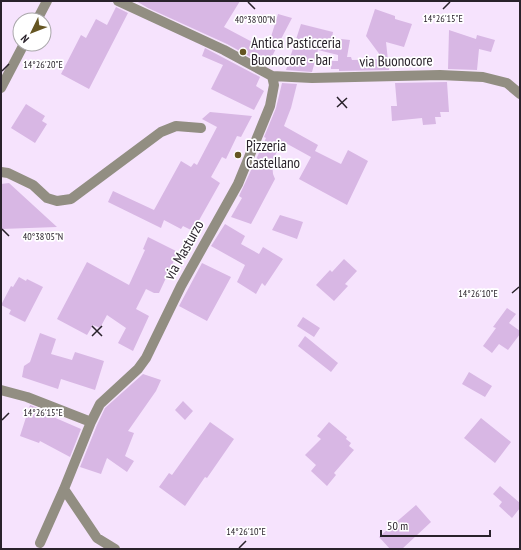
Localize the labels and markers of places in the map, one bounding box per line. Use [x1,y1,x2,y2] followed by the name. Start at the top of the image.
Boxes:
[251,33,341,69] place label: Antica Pasticceria Buonocore - bar
[238,47,248,57] marker: Antica Pasticceria Buonocore - bar
[246,136,300,172] place label: Pizzeria Castellano
[233,150,243,160] marker: Pizzeria Castellano

